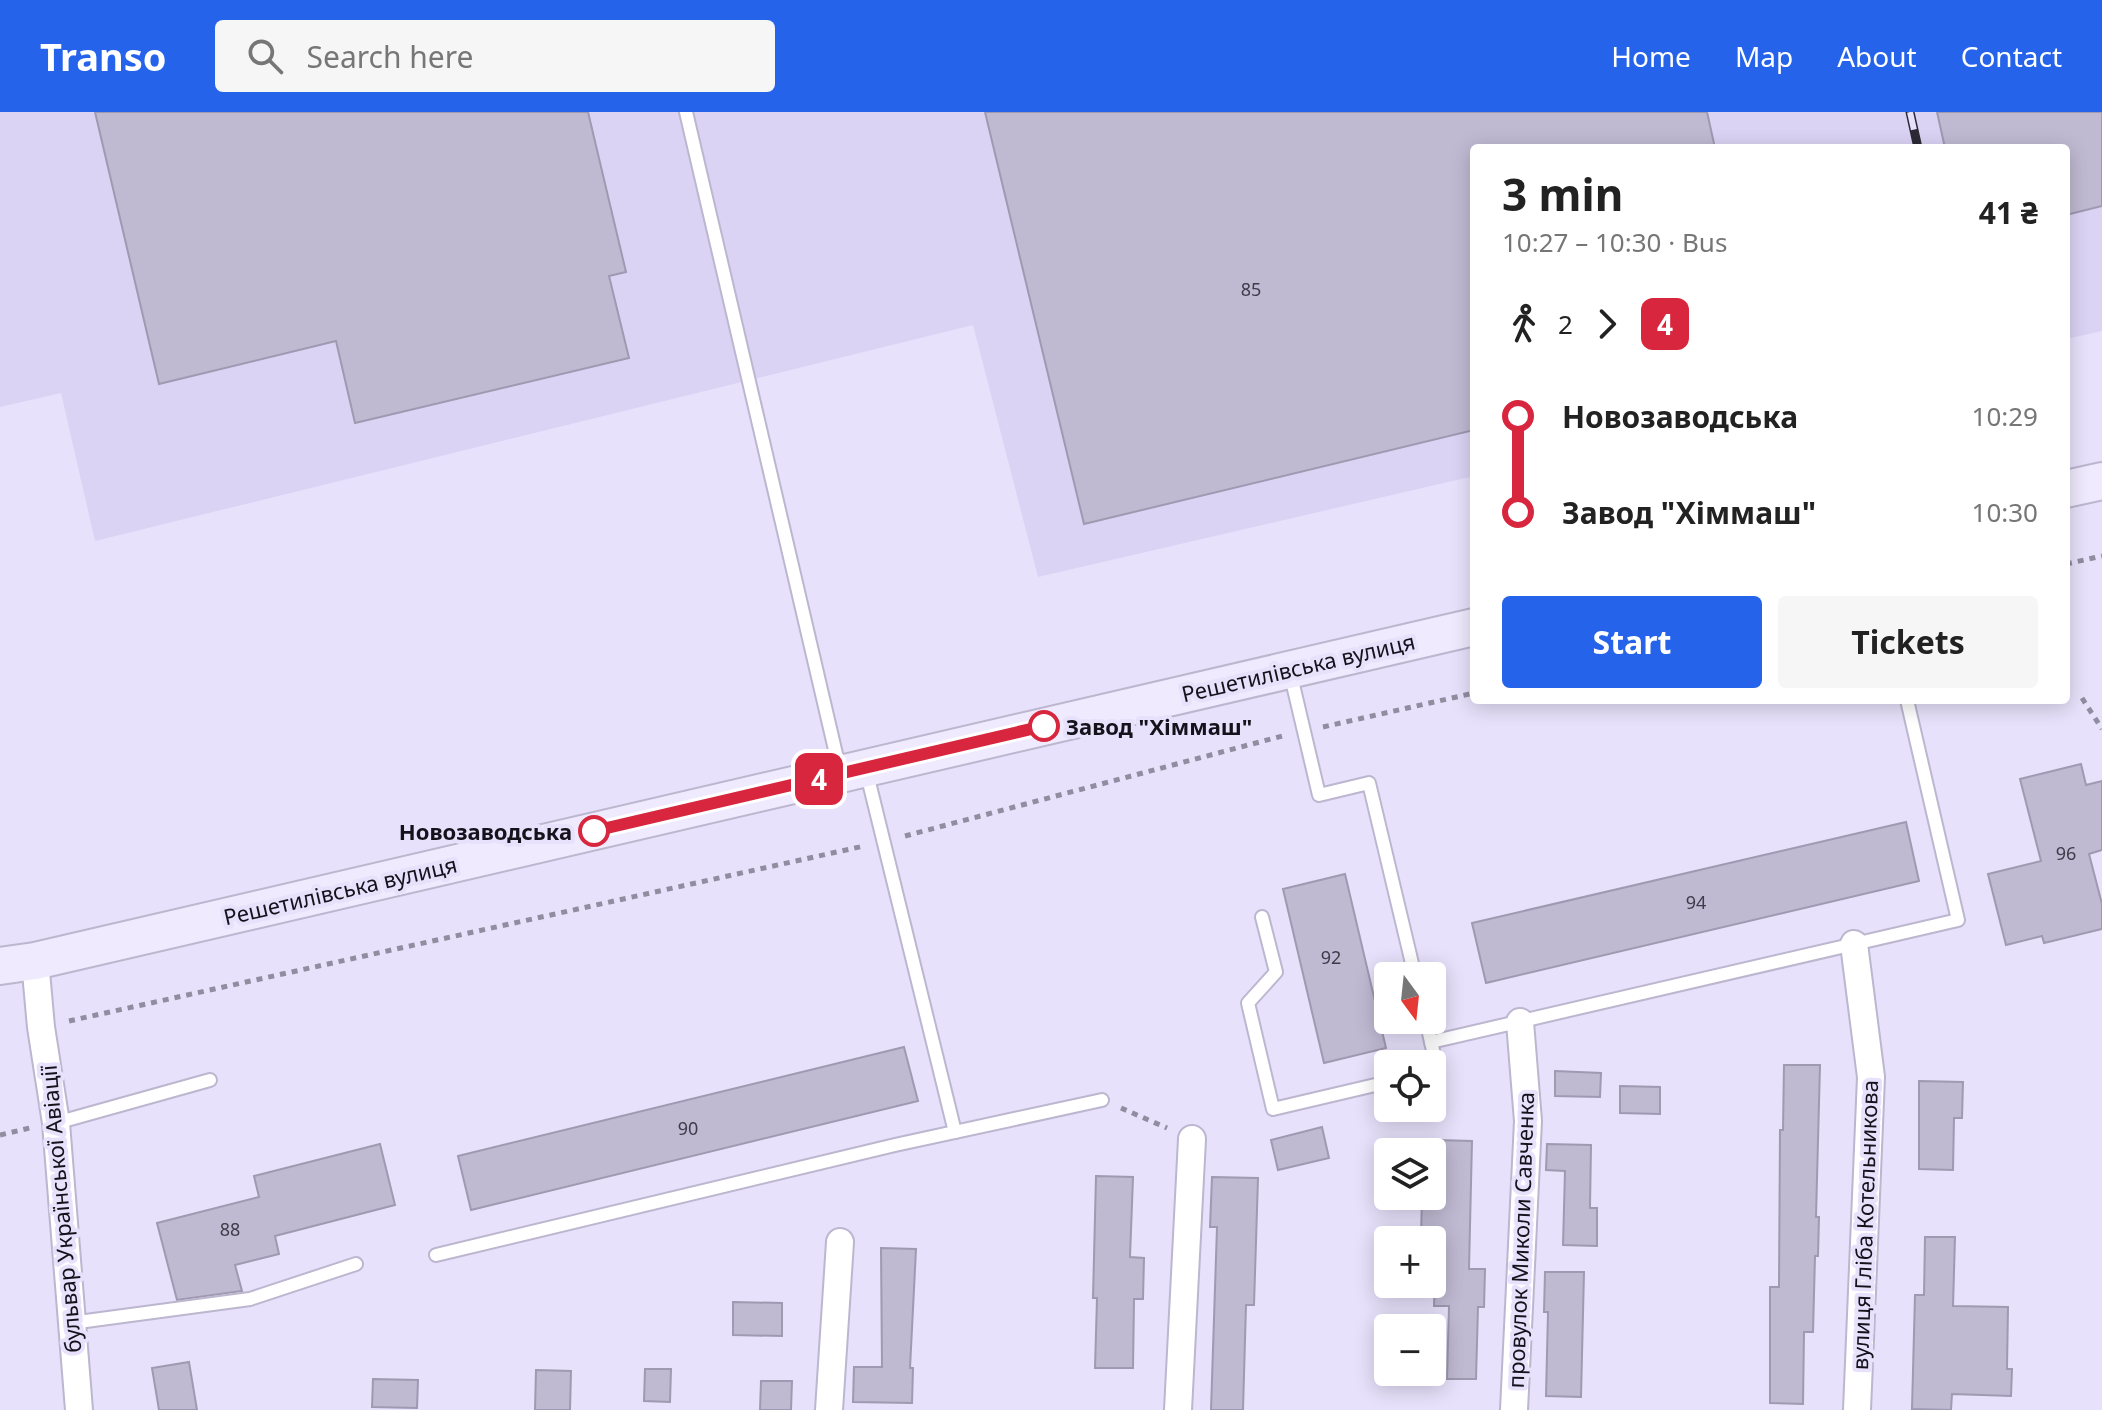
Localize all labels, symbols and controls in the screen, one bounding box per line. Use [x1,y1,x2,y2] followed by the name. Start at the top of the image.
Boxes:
[215,20,775,92] search box
[40,30,167,82] text: Transo
[243,34,287,78] icon: search
[307,36,473,77] text: Search here
[1611,37,1691,75] text: Home
[1735,37,1793,75] text: Map
[1837,37,1917,75] text: About
[1961,37,2062,75] text: Contact
[1502,164,1623,224] text: 3 min
[1979,192,2038,233] text: 41 ₴
[1502,224,1727,260] text: 10:27 – 10:30 · Bus
[1241,277,1261,301] house number: 85
[1502,302,1546,346] icon: walk
[1585,302,1629,346] icon: forward
[1657,305,1673,343] text: 4
[1558,306,1573,342] text: 2
[1562,396,1798,437] text: Новозаводська
[1972,398,2038,434] text: 10:29
[1562,492,1816,533] text: Завод "Хіммаш"
[1972,494,2038,530] text: 10:30
[1502,596,1762,688] button: Start
[1778,596,2038,688] button: Tickets
[1178,626,1418,708] street label: Решетилівська вулиця
[1029,711,1059,741] marker: Завод "Хіммаш"
[1066,711,1252,741] place label: Завод "Хіммаш"
[793,753,845,805] line badge: 4
[811,760,827,798] text: 4
[399,816,572,846] place label: Новозаводська
[579,816,609,846] marker: Новозаводська
[2056,841,2076,865] house number: 96
[220,849,460,931] street label: Решетилівська вулиця
[1686,890,1706,914] house number: 94
[1321,945,1341,969] house number: 92
[1374,962,1446,1034] north arrow
[1374,962,1446,1386] map controls
[1374,1050,1446,1122] button: locate
[32,1064,88,1354] street label: бульвар Української Авіації
[1844,1079,1884,1371] street label: вулиця Гліба Котельникова
[1500,1091,1540,1389] street label: провулок Миколи Савченка
[678,1116,698,1140] house number: 90
[1374,1138,1446,1210] button: layers
[220,1217,240,1241] house number: 88
[1374,1226,1446,1298] button: +
[1374,1314,1446,1386] button: −

